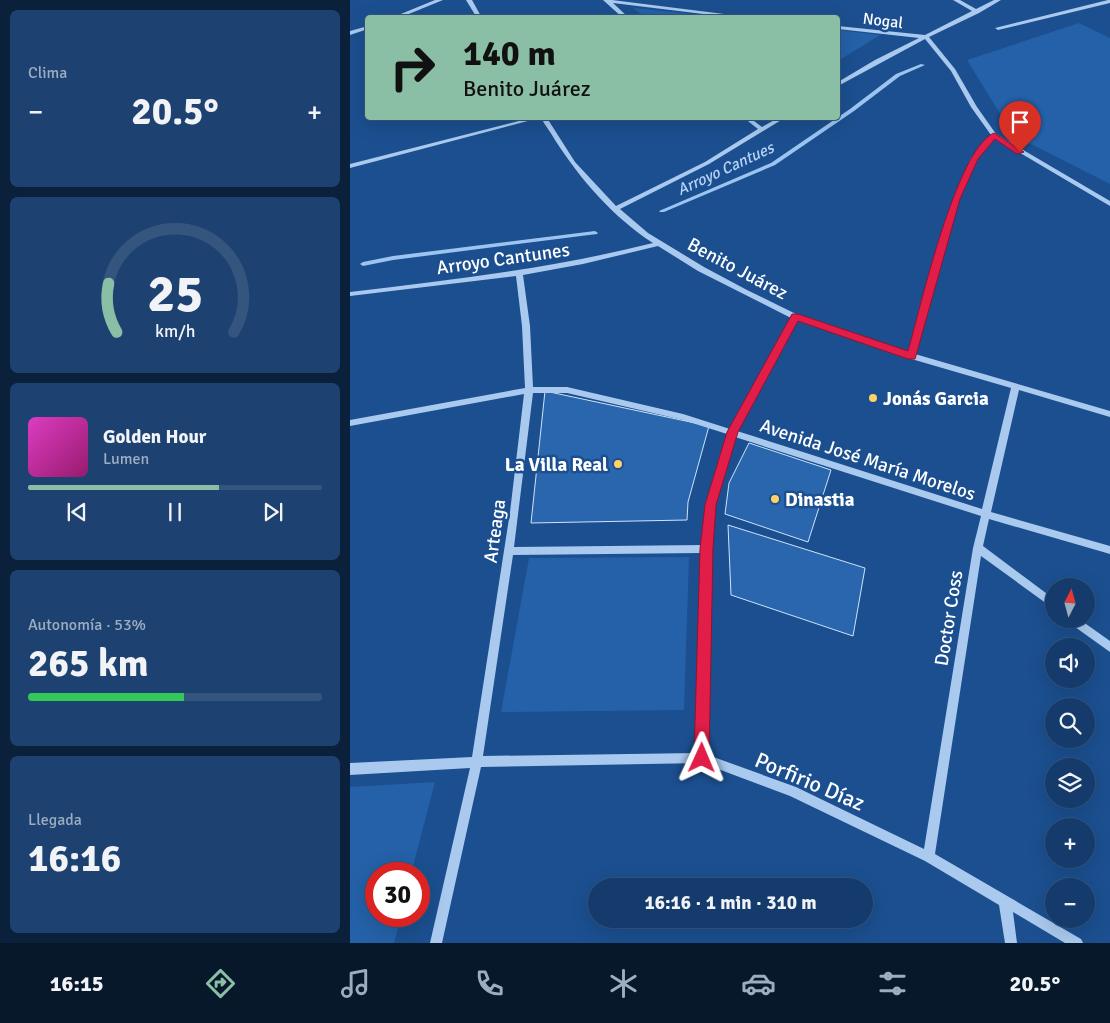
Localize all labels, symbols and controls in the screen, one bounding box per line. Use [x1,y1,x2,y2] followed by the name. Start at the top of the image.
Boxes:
[862,9,904,33] street label: Nogal
[463,32,556,75] text: 140 m
[380,35,445,100] icon: right
[28,63,67,83] text: Clima
[463,75,591,102] text: Benito Juárez
[131,88,219,135] text: 20.5°
[28,95,43,129] text: −
[307,95,322,129] text: +
[999,101,1041,152] pin
[1006,108,1034,136] icon: arrive
[674,137,779,200] water label: Arroyo Cantues
[683,232,792,305] street label: Benito Juárez
[435,238,571,280] street label: Arroyo Cantunes
[147,262,203,326] text: 25
[155,320,195,342] text: km/h
[883,387,989,411] place label: Jonás Garcia
[867,392,879,404] marker: Jonás Garcia
[757,414,978,506] street label: Avenida José María Morelos
[103,425,206,449] text: Golden Hour
[103,449,149,469] text: Lumen
[505,453,608,477] place label: La Villa Real
[612,458,624,470] marker: La Villa Real
[785,488,855,512] place label: Dinastia
[769,493,781,505] marker: Dinastia
[63,498,91,526] icon: previous
[161,498,189,526] icon: pause
[259,498,287,526] icon: next
[479,498,511,565] street label: Arteaga
[930,569,968,668] street label: Doctor Coss
[1045,578,1095,628] north arrow
[1045,578,1095,928] map controls
[28,615,146,635] text: Autonomía · 53%
[1045,638,1095,688] button: sound
[28,640,149,687] text: 265 km
[1045,698,1095,748] button: search
[675,731,727,783] position arrow
[751,746,869,817] street label: Porfirio Díaz
[1045,758,1095,808] button: layers
[28,810,82,830] text: Llegada
[1045,818,1095,868] button: +
[28,835,121,882] text: 16:16
[365,862,430,927] speed limit sign: 30
[1045,878,1095,928] button: −
[644,891,817,915] text: 16:16 · 1 min · 310 m
[203,966,238,1001] icon: directions
[338,966,373,1001] icon: music
[472,966,507,1001] icon: phone
[606,966,641,1001] icon: climate
[741,966,776,1001] icon: car
[875,966,910,1001] icon: filters
[50,970,104,997] text: 16:15
[1010,970,1060,997] text: 20.5°

